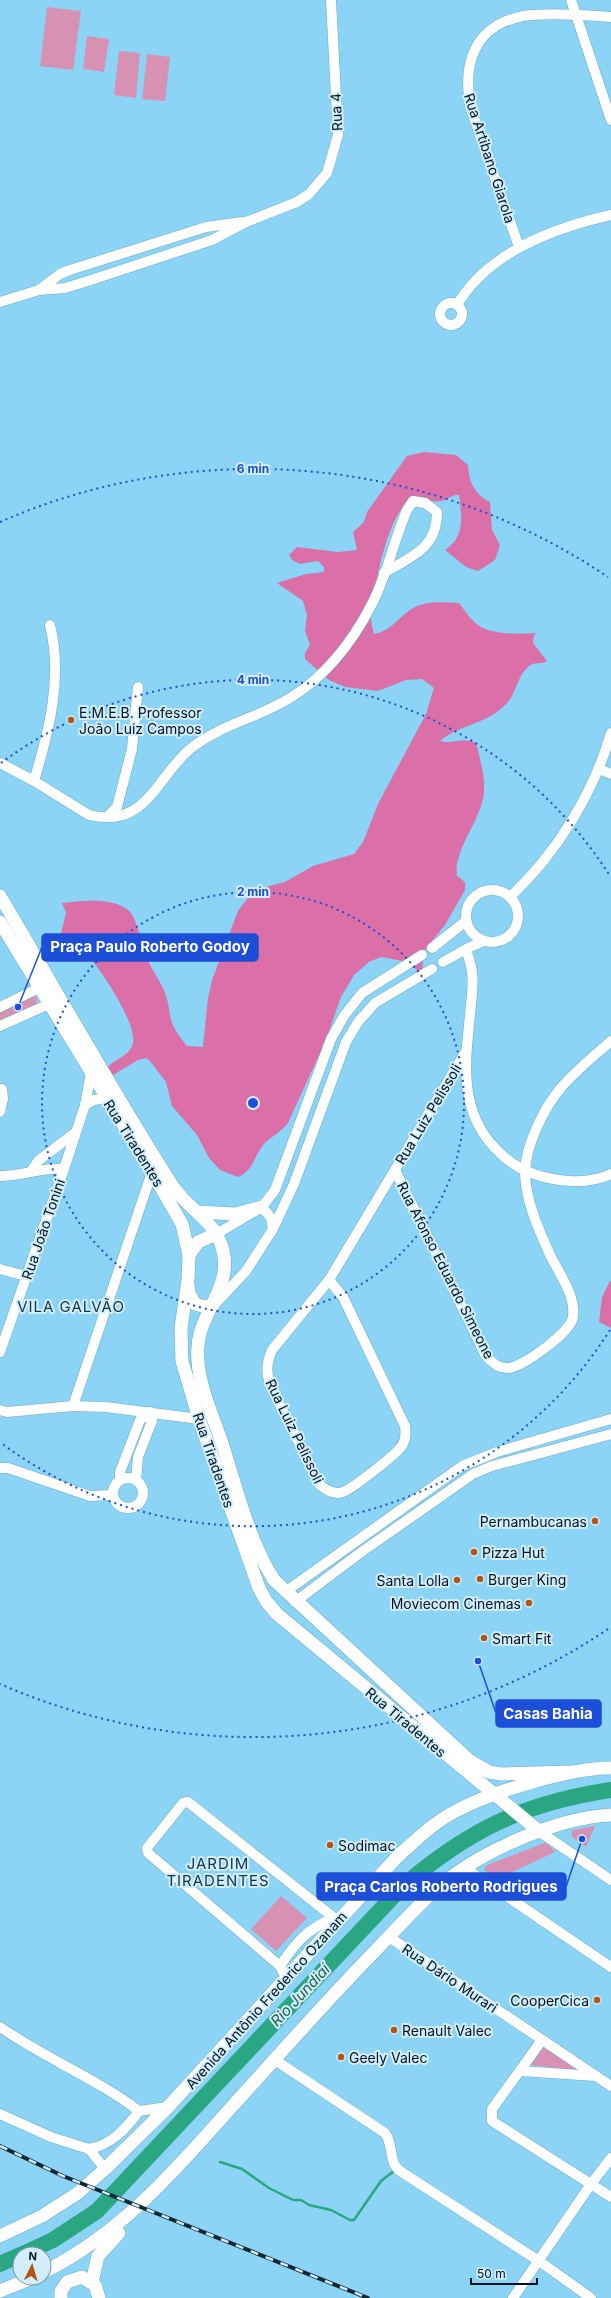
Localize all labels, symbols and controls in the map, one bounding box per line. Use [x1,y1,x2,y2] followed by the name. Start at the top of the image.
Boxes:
[461,91,519,225] street label: Rua Artibano Giarola
[327,93,345,131] street label: Rua 4
[237,461,269,476] text: 6 min
[237,672,269,687] text: 4 min
[79,704,202,737] place label: E.M.E.B. Professor João Luiz Campos
[66,715,76,725] marker: E.M.E.B. Professor João Luiz Campos
[237,884,269,899] text: 2 min
[42,934,258,961] callout: Praça Paulo Roberto Godoy
[50,937,250,956] text: Praça Paulo Roberto Godoy
[391,1061,465,1167] street label: Rua Luiz Pelissoli
[100,1096,168,1190] street label: Rua Tiradentes
[246,1096,260,1110] centre of rings
[18,1176,68,1282] street label: Rua João Tonini
[394,1179,498,1361] street label: Rua Afonso Eduardo Simeone
[17,1297,125,1316] district label: VILA GALVÃO
[262,1376,328,1486] street label: Rua Luiz Pelissoli
[190,1410,238,1510] street label: Rua Tiradentes
[480,1513,587,1530] place label: Pernambucanas
[590,1516,600,1526] marker: Pernambucanas
[482,1544,545,1561] place label: Pizza Hut
[469,1547,479,1557] marker: Pizza Hut
[488,1571,566,1588] place label: Burger King
[376,1572,449,1589] place label: Santa Lolla
[475,1574,485,1584] marker: Burger King
[452,1575,462,1585] marker: Santa Lolla
[391,1595,521,1612] place label: Moviecom Cinemas
[524,1598,534,1608] marker: Moviecom Cinemas
[492,1630,552,1647] place label: Smart Fit
[479,1633,489,1643] marker: Smart Fit
[362,1683,450,1761] street label: Rua Tiradentes
[496,1700,601,1727] callout: Casas Bahia
[503,1704,593,1723] text: Casas Bahia
[338,1837,395,1854] place label: Sodimac
[325,1840,335,1850] marker: Sodimac
[166,1854,270,1890] district label: JARDIM TIRADENTES
[317,1873,566,1900] callout: Praça Carlos Roberto Rodrigues
[324,1877,558,1896] text: Praça Carlos Roberto Rodrigues
[182,1908,350,2092] street label: Avenida Antônio Frederico Ozanam
[399,1940,501,2016] street label: Rua Dário Murari
[266,1959,335,2030] water label: Rio Jundiaí
[510,1992,589,2009] place label: CooperCica
[592,1995,602,2005] marker: CooperCica
[402,2022,492,2039] place label: Renault Valec
[389,2025,399,2035] marker: Renault Valec
[349,2049,427,2066] place label: Geely Valec
[336,2052,346,2062] marker: Geely Valec
[12,2246,52,2286] north arrow
[28,2249,38,2263] text: N
[471,2260,537,2286] scale bar
[477,2266,506,2281] text: 50 m

